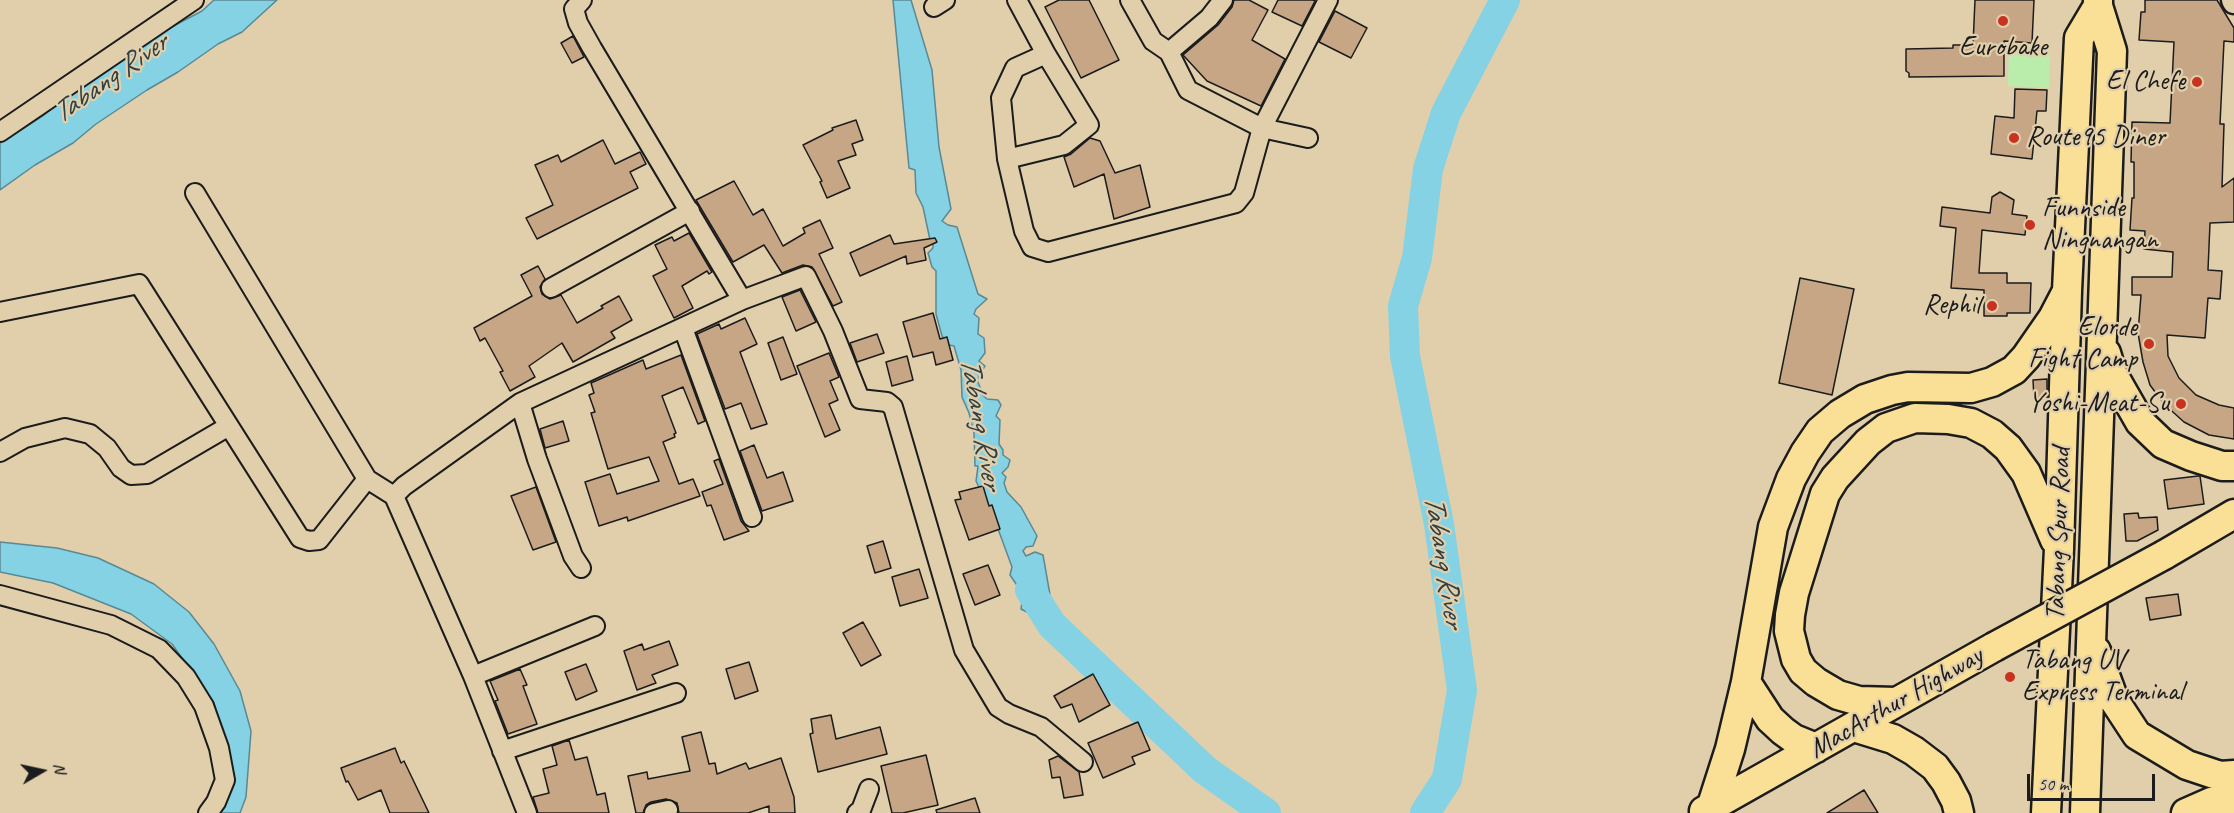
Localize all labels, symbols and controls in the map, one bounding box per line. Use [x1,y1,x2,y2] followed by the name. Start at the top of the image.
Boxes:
[1996,14,2010,28] marker: Eurobake
[45,26,175,132] water label: Tabang River
[1959,31,2047,65] place label: Eurobake
[2106,65,2185,99] place label: El Chefe
[2190,75,2204,89] marker: El Chefe
[2026,121,2165,155] place label: Route95 Diner
[2007,131,2021,145] marker: Route95 Diner
[2042,192,2158,258] place label: Funnside Ningnangan
[2023,218,2037,232] marker: Funnside Ningnangan
[1923,289,1980,323] place label: Rephil
[1985,299,1999,313] marker: Rephil
[2028,311,2137,377] place label: Elorde Fight Camp
[2142,337,2156,351] marker: Elorde Fight Camp
[951,354,1009,492] water label: Tabang River
[2028,387,2169,421] place label: Yoshi-Meat-Su
[2174,397,2188,411] marker: Yoshi-Meat-Su
[2039,447,2079,621] street label: Tabang Spur Road
[1415,492,1471,630] water label: Tabang River
[1803,640,1989,766] street label: MacArthur Highway
[2022,644,2183,710] place label: Tabang UV Express Terminal
[2003,670,2017,684] marker: Tabang UV Express Terminal
[12,741,72,801] north arrow
[49,762,70,775] text: N
[2030,762,2158,800] scale bar
[2038,773,2069,795] text: 50 m

